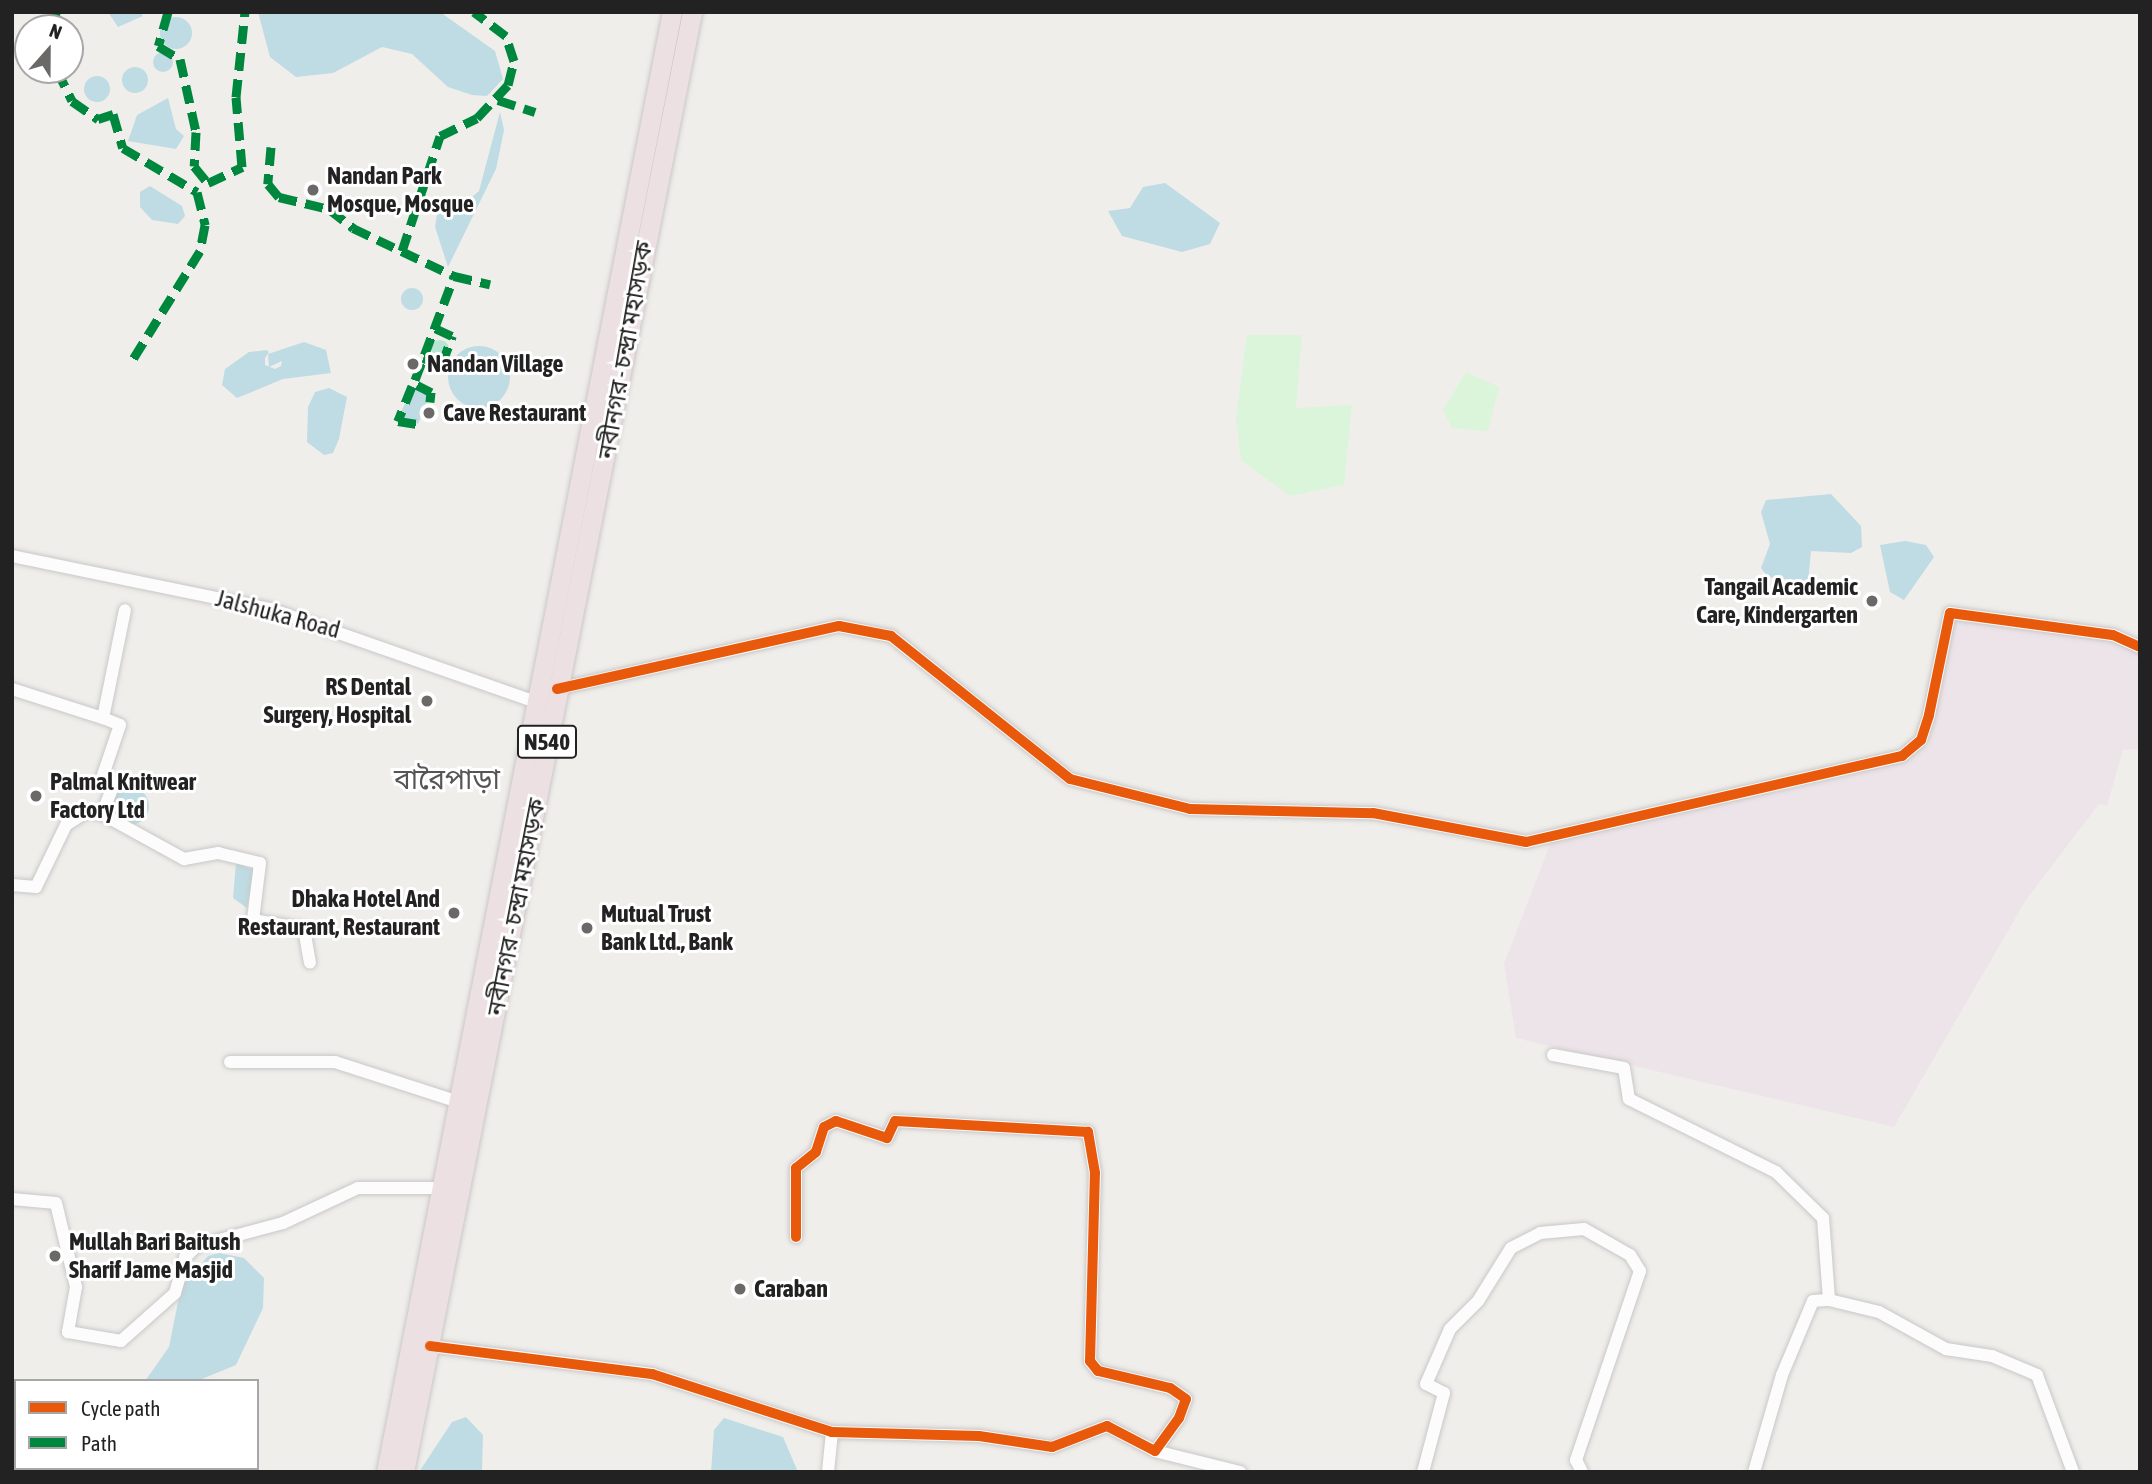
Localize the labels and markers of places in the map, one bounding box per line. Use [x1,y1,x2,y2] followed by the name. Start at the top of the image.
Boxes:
[327,162,474,218] place label: Nandan Park Mosque, Mosque
[305,182,321,198] marker: Nandan Park Mosque, Mosque
[427,350,563,378] place label: Nandan Village
[405,356,421,372] marker: Nandan Village
[443,399,586,427] place label: Cave Restaurant
[421,405,437,421] marker: Cave Restaurant
[1696,573,1858,629] place label: Tangail Academic Care, Kindergarten
[1864,593,1880,609] marker: Tangail Academic Care, Kindergarten
[263,673,411,729] place label: RS Dental Surgery, Hospital
[417,691,437,711] marker: RS Dental Surgery, Hospital
[50,768,196,824] place label: Palmal Knitwear Factory Ltd
[28,788,44,804] marker: Palmal Knitwear Factory Ltd
[238,885,440,941] place label: Dhaka Hotel And Restaurant, Restaurant
[601,900,733,956] place label: Mutual Trust Bank Ltd., Bank
[446,905,462,921] marker: Dhaka Hotel And Restaurant, Restaurant
[579,920,595,936] marker: Mutual Trust Bank Ltd., Bank
[69,1228,241,1284] place label: Mullah Bari Baitush Sharif Jame Masjid
[47,1248,63,1264] marker: Mullah Bari Baitush Sharif Jame Masjid
[754,1275,828,1303] place label: Caraban
[732,1281,748,1297] marker: Caraban

